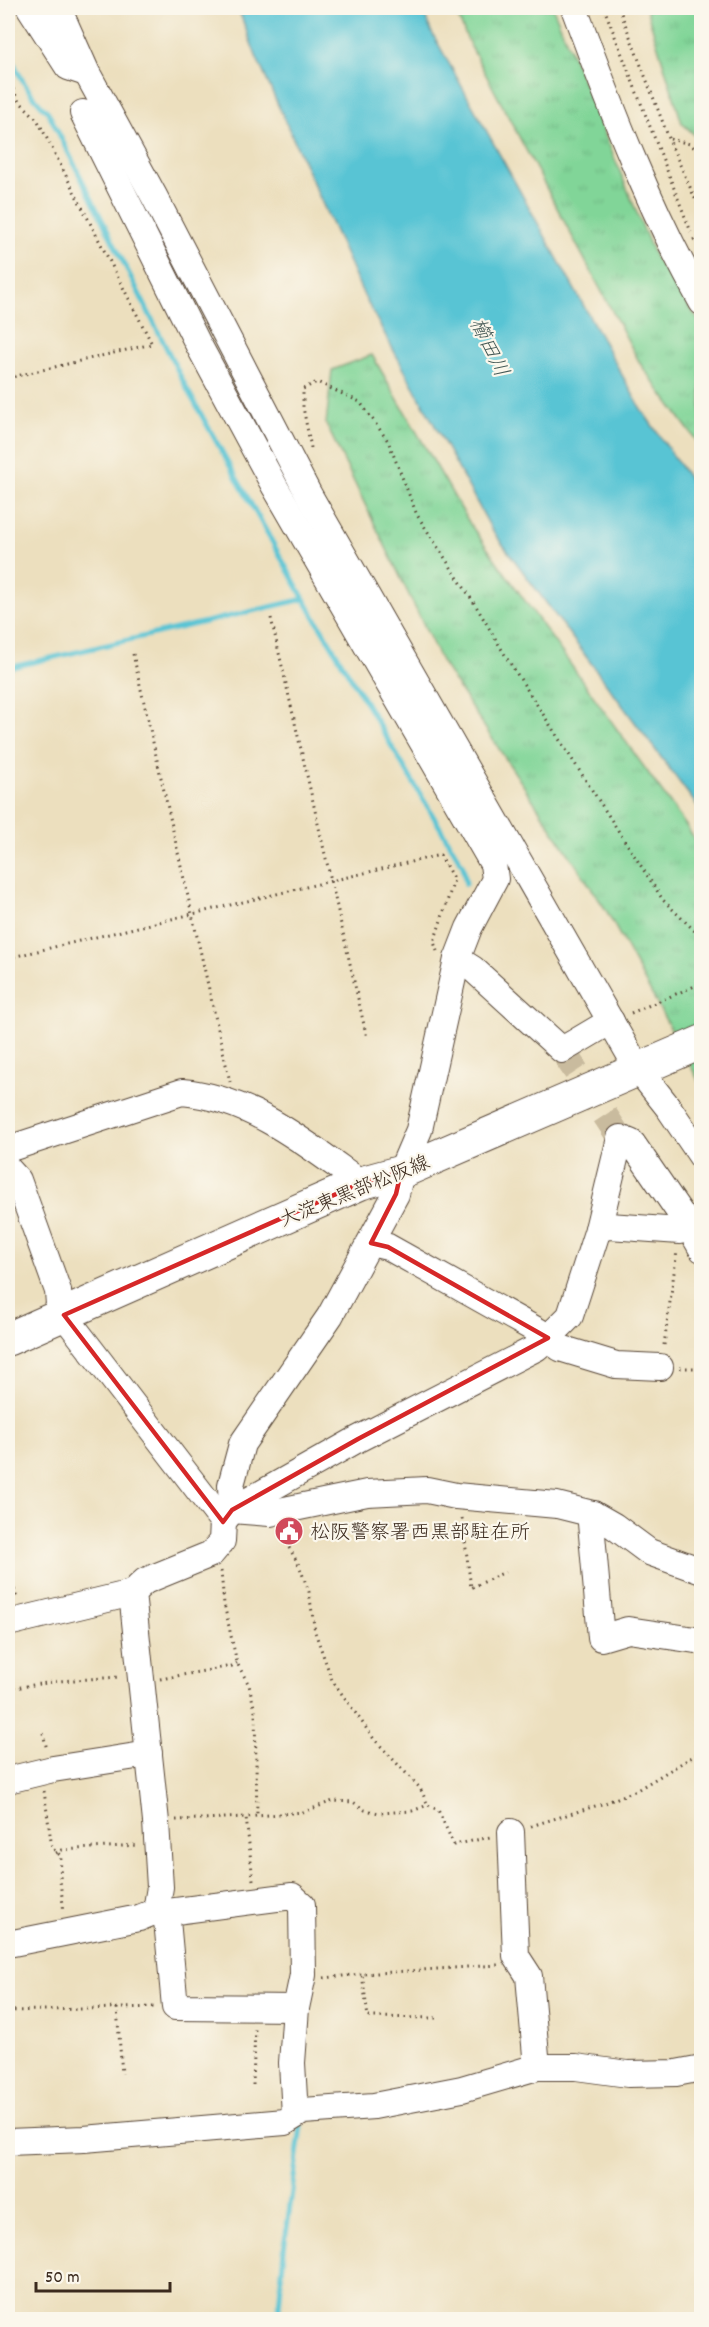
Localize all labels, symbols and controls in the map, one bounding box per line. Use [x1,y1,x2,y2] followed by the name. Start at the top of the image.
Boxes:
[460,313,515,383] water label: 櫛田川
[276,1150,435,1236] street label: 大淀東黒部松阪線
[273,1515,305,1547] public building icon: 松阪警察署西黒部駐在所
[310,1520,530,1548] place label: 松阪警察署西黒部駐在所
[36,2255,170,2293] scale bar
[45,2266,80,2291] text: 50 m

